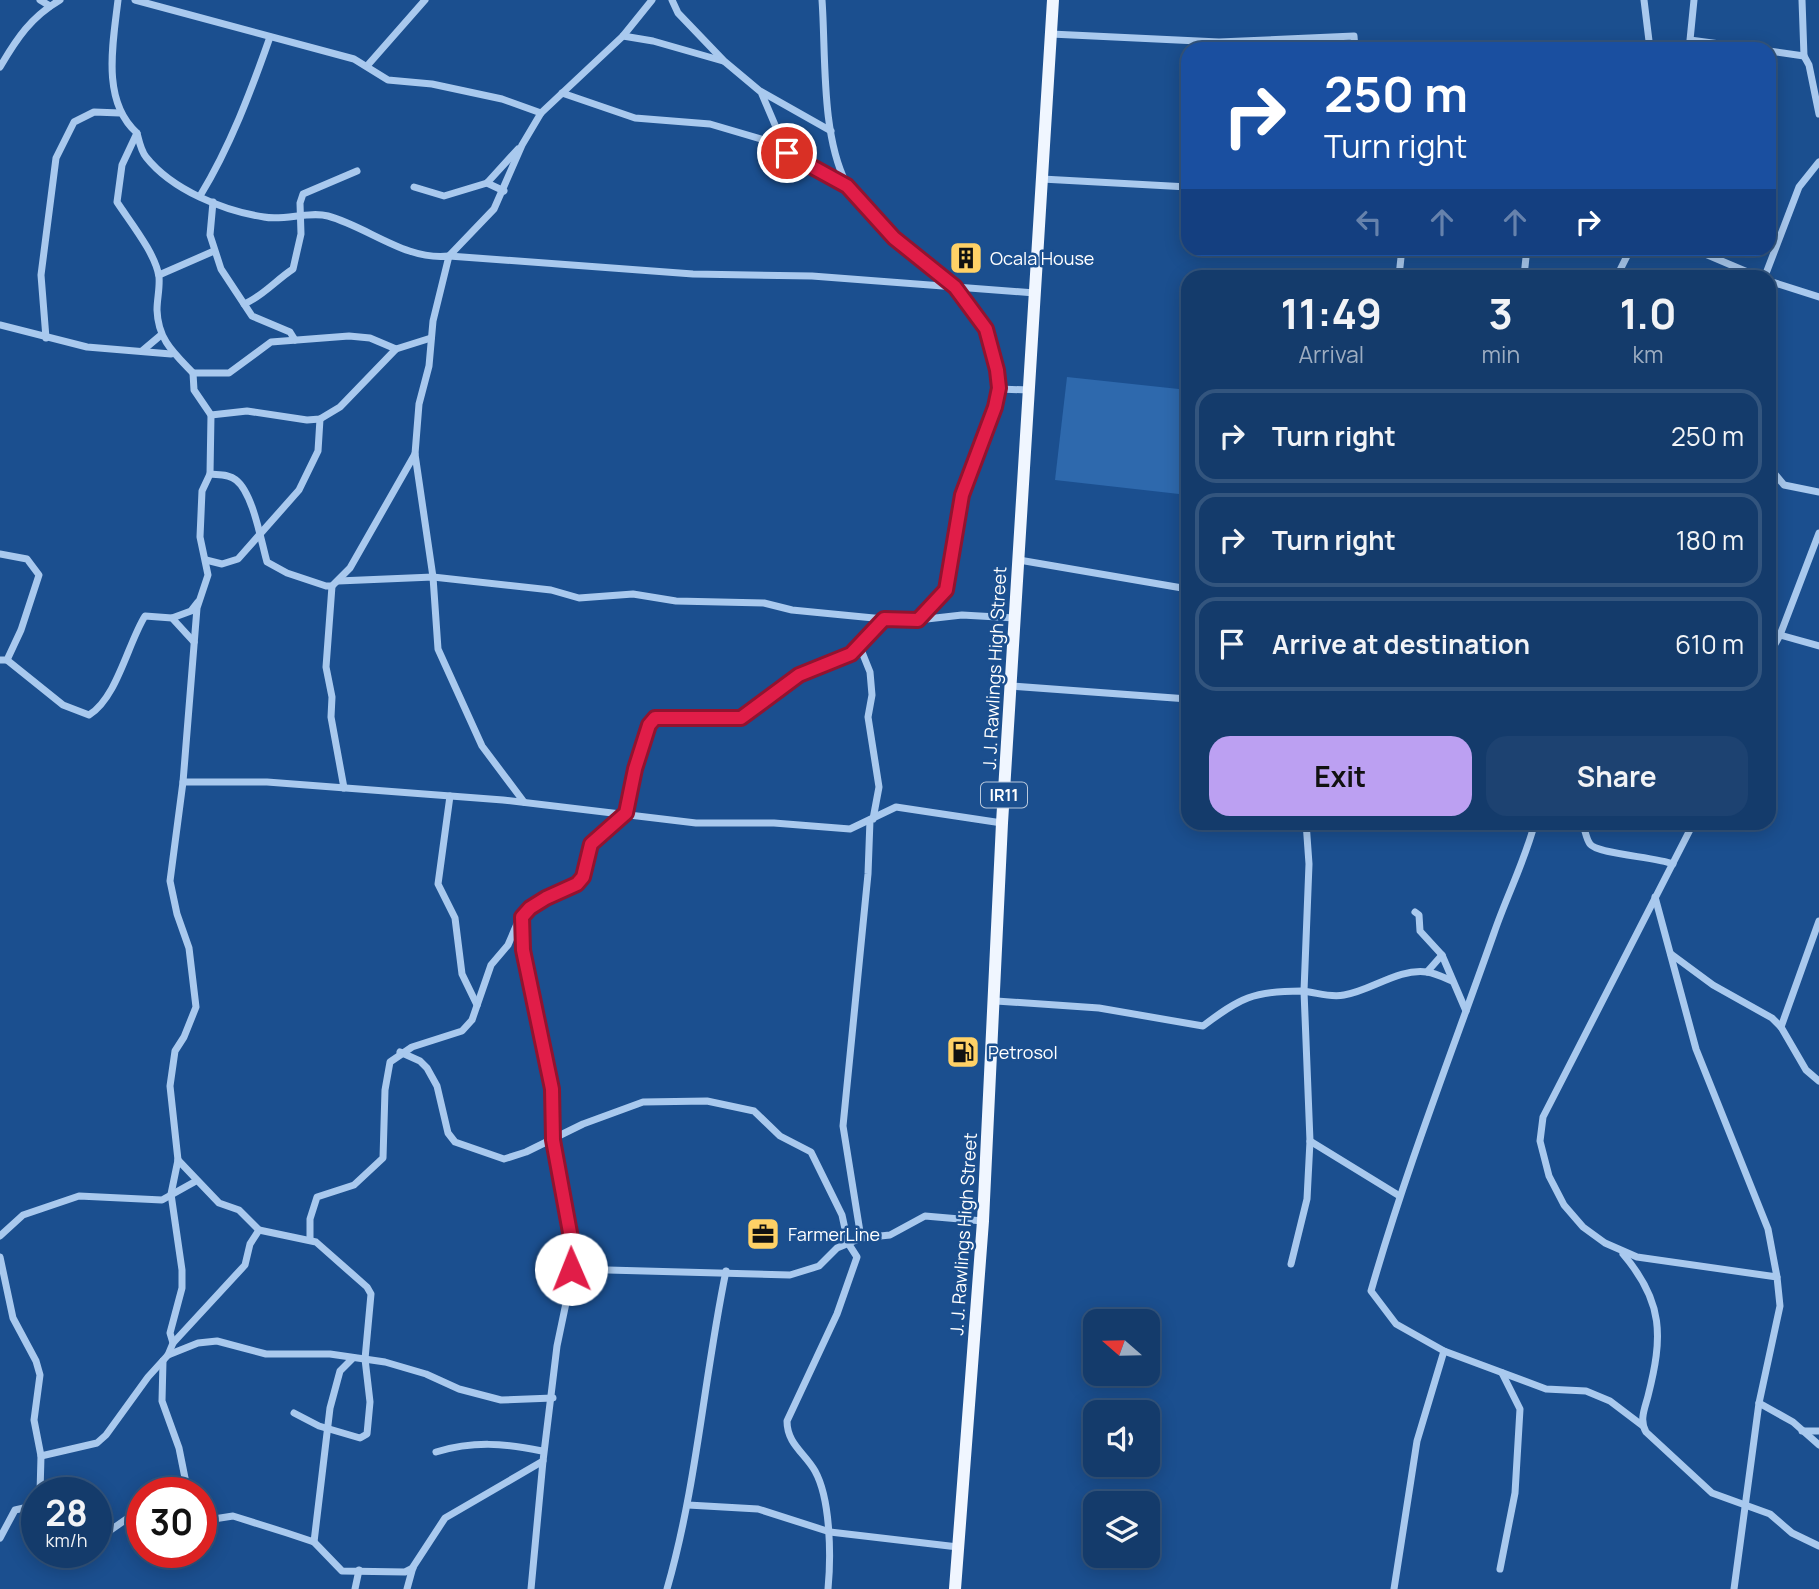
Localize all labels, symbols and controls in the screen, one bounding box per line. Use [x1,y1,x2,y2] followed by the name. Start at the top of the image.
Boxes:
[1324,60,1468,127] text: 250 m
[1209,70,1300,161] icon: right
[757,123,817,183] pin
[1324,124,1467,168] text: Turn right
[768,134,806,172] icon: arrive
[1350,203,1388,241] icon: left
[1423,203,1461,241] icon: ahead
[1496,203,1534,241] icon: ahead
[1569,203,1607,241] icon: right
[947,239,985,277] building icon: Ocala House
[990,246,1094,270] place label: Ocala House
[1280,284,1382,342] text: 11:49
[1489,284,1513,342] text: 3
[1619,284,1677,342] text: 1.0
[1298,338,1364,370] text: Arrival
[1482,338,1520,370] text: min
[1633,338,1663,370] text: km
[1213,417,1251,455] icon: right
[1272,418,1396,454] text: Turn right
[1671,418,1744,454] text: 250 m
[1213,521,1251,559] icon: right
[1272,522,1396,558] text: Turn right
[1676,522,1744,558] text: 180 m
[977,566,1011,770] street label: J. J. Rawlings High Street
[1213,625,1251,663] icon: arrive
[1272,626,1530,662] text: Arrive at destination
[1675,626,1744,662] text: 610 m
[1209,736,1472,816] button: Exit
[1486,736,1748,816] button: Share
[981,782,1027,808] road number: IR11
[944,1033,982,1071] fuel station icon: Petrosol
[988,1040,1058,1064] place label: Petrosol
[944,1132,982,1336] street label: J. J. Rawlings High Street
[744,1215,782,1253] office icon: FarmerLine
[788,1222,880,1246] place label: FarmerLine
[534,1232,608,1306] position arrow
[1083,1309,1160,1386] north arrow
[1083,1309,1160,1568] map controls
[1083,1400,1160,1477] button: sound
[126,1477,217,1568] speed limit sign: 30
[45,1489,88,1537] text: 28
[1083,1491,1160,1568] button: layers
[46,1528,87,1552] text: km/h

